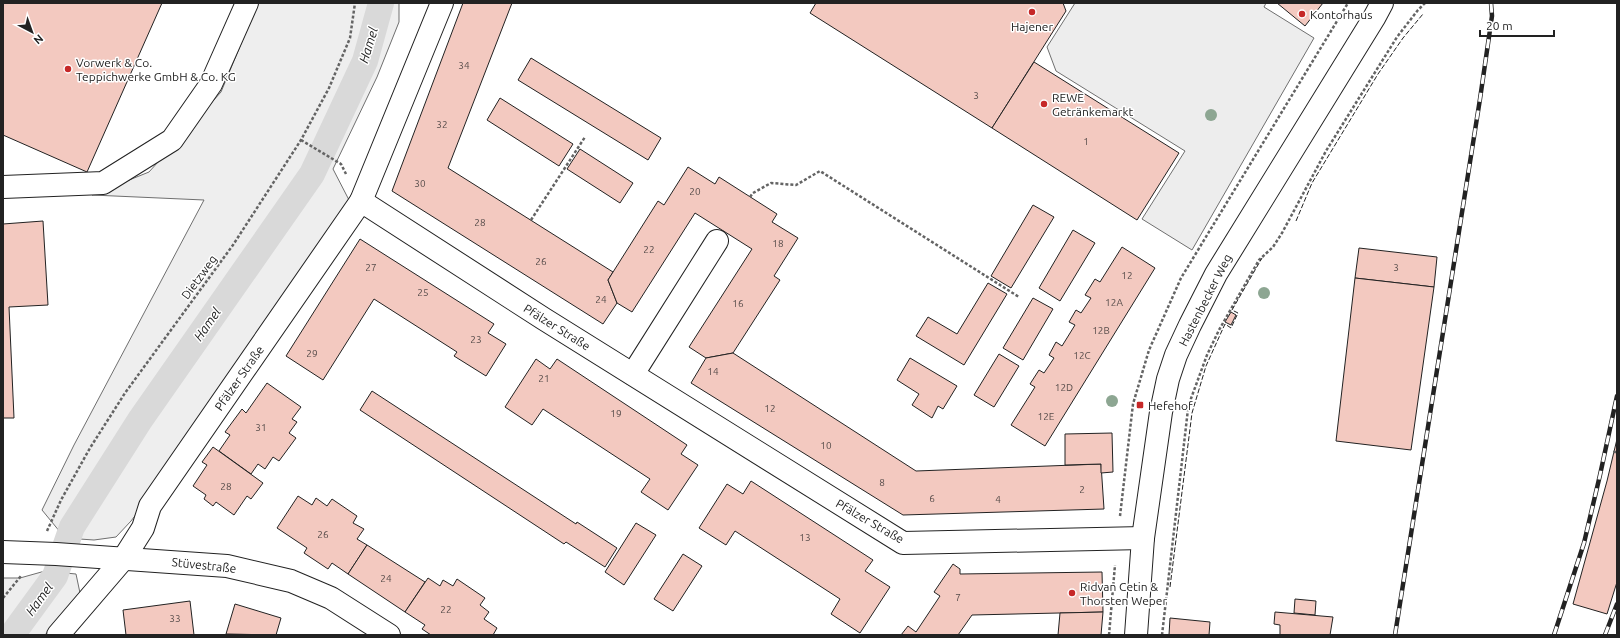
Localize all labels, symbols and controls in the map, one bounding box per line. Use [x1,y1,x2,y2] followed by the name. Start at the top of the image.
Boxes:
[1027,7,1037,17] marker: Hajener
[1310,8,1372,21] place label: Kontorhaus
[1297,9,1307,19] marker: Kontorhaus
[12,12,52,52] north arrow
[1480,12,1554,38] scale bar
[1486,19,1513,32] text: 20 m
[1011,20,1053,33] place label: Hajener
[356,25,380,65] water label: Hamel
[32,32,46,47] text: N
[76,56,236,83] place label: Vorwerk & Co. Teppichwerke GmbH & Co. KG
[458,60,470,71] house number: 34
[63,64,73,74] marker: Vorwerk & Co. Teppichwerke GmbH & Co. KG
[973,90,979,101] house number: 3
[1052,91,1133,118] place label: REWE Getränkemarkt
[1039,99,1049,109] marker: REWE Getränkemarkt
[436,119,448,130] house number: 32
[1083,136,1089,147] house number: 1
[414,178,426,189] house number: 30
[689,186,701,197] house number: 20
[474,217,486,228] house number: 28
[772,238,784,249] house number: 18
[643,244,655,255] house number: 22
[1176,252,1234,348] street label: Hastenbecker Weg
[179,253,219,301] street label: Dietzweg
[535,256,547,267] house number: 26
[365,262,377,273] house number: 27
[1393,262,1399,273] house number: 3
[1121,270,1133,281] house number: 12
[417,287,429,298] house number: 25
[595,294,607,305] house number: 24
[1105,297,1123,308] house number: 12A
[732,298,744,309] house number: 16
[521,301,593,353] street label: Pfälzer Straße
[191,305,223,343] water label: Hamel
[1092,325,1110,336] house number: 12B
[470,334,482,345] house number: 23
[212,343,266,413] street label: Pfälzer Straße
[306,348,318,359] house number: 29
[1073,350,1091,361] house number: 12C
[707,366,719,377] house number: 14
[538,373,550,384] house number: 21
[1055,382,1073,393] house number: 12D
[1148,399,1193,412] place label: Hefehof
[1135,400,1145,410] marker: Hefehof
[764,403,776,414] house number: 12
[610,408,622,419] house number: 19
[1038,411,1055,422] house number: 12E
[255,422,267,433] house number: 31
[820,440,832,451] house number: 10
[879,477,885,488] house number: 8
[220,481,232,492] house number: 28
[1079,484,1085,495] house number: 2
[929,493,935,504] house number: 6
[995,494,1001,505] house number: 4
[834,496,906,546] street label: Pfälzer Straße
[317,529,329,540] house number: 26
[799,532,811,543] house number: 13
[171,555,237,575] street label: Stüvestraße
[380,573,392,584] house number: 24
[23,580,56,618] water label: Hamel
[1080,580,1167,607] place label: Ridvan Cetin & Thorsten Weper
[1067,588,1077,598] marker: Ridvan Cetin & Thorsten Weper
[955,592,961,603] house number: 7
[440,604,452,615] house number: 22
[169,613,181,624] house number: 33

